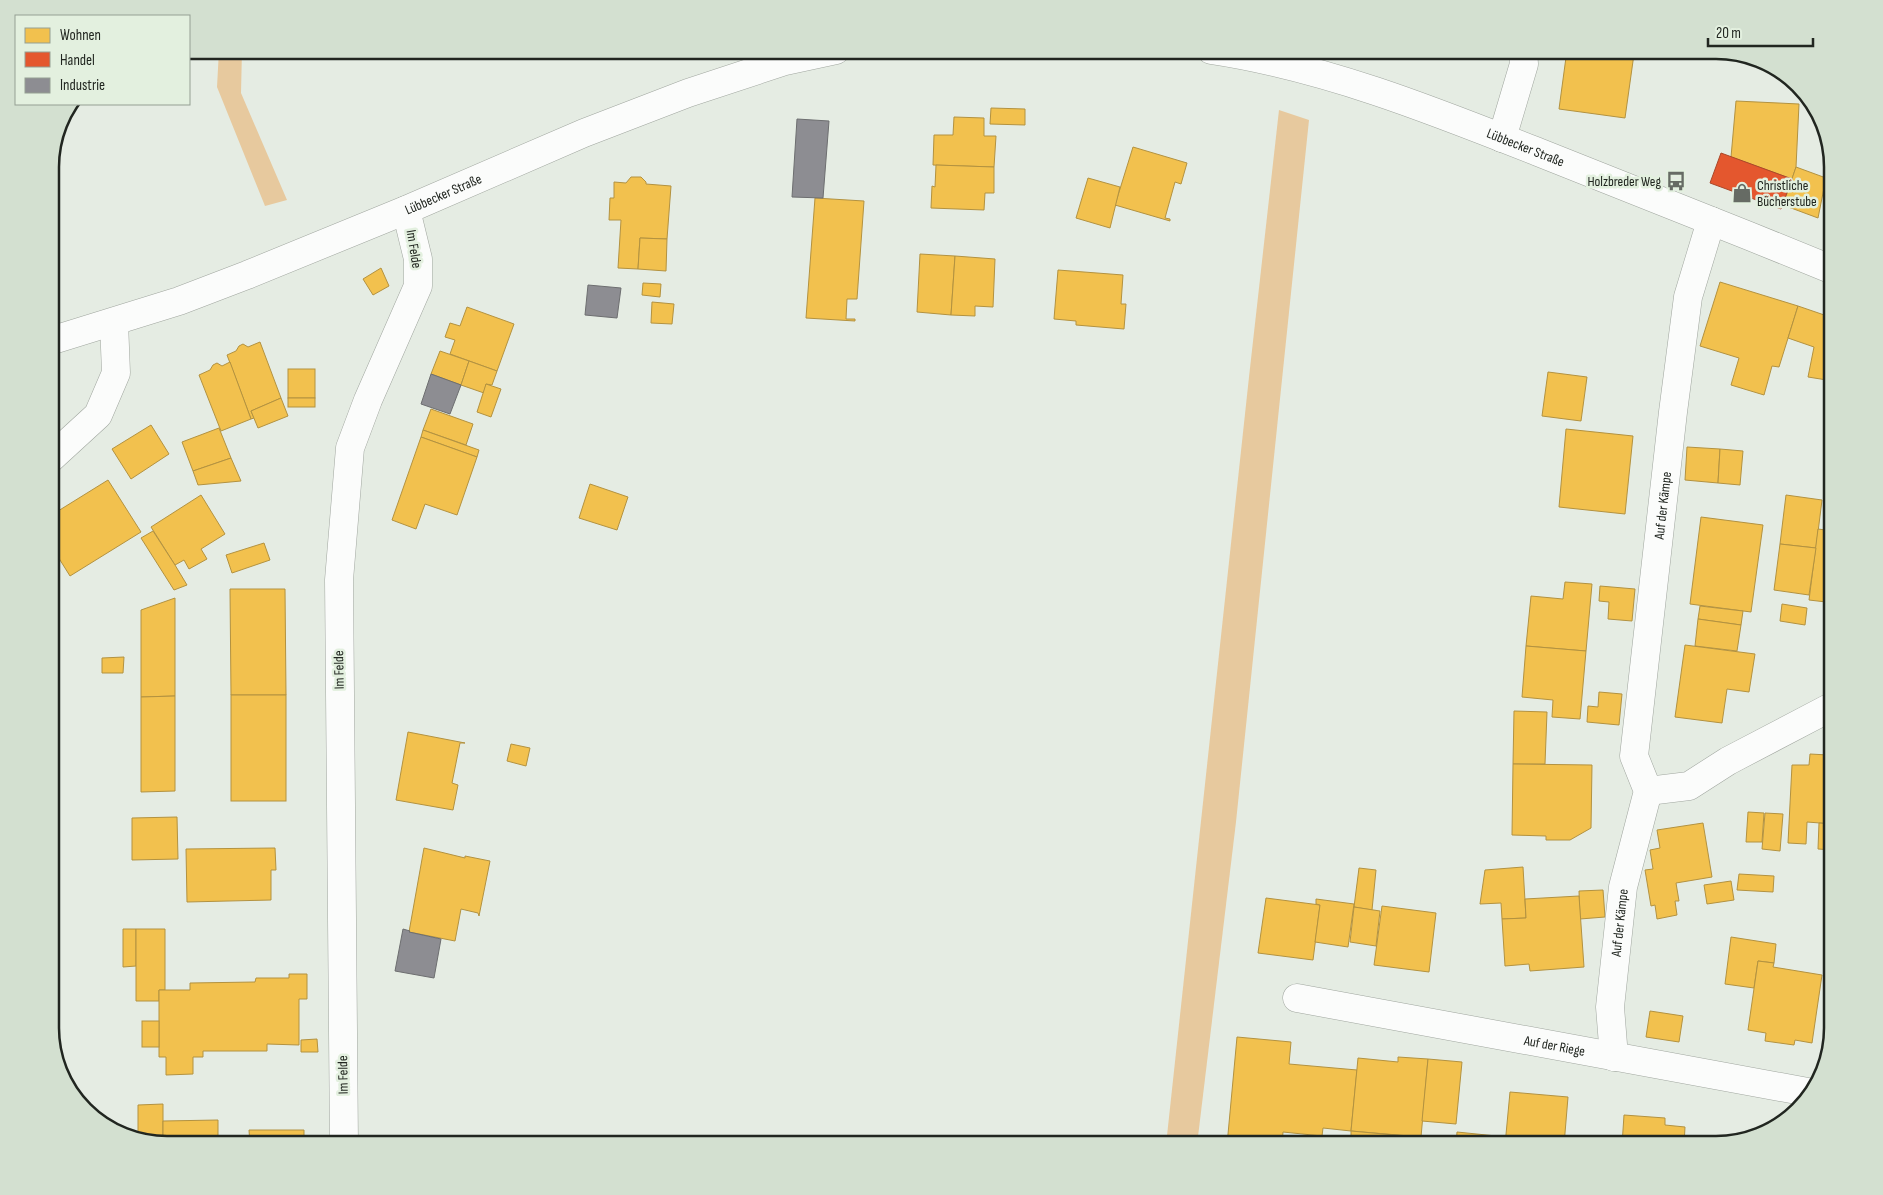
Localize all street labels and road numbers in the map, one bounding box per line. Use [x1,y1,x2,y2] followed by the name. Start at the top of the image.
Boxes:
[1484,124,1567,170] street label: Lübbecker Straße
[402,170,484,218] street label: Lübbecker Straße
[403,228,425,270] street label: Im Felde
[1650,471,1675,541] street label: Auf der Kämpe
[330,650,348,690] street label: Im Felde
[1607,888,1631,958] street label: Auf der Kämpe
[1522,1031,1587,1059] street label: Auf der Riege
[334,1055,352,1095] street label: Im Felde

